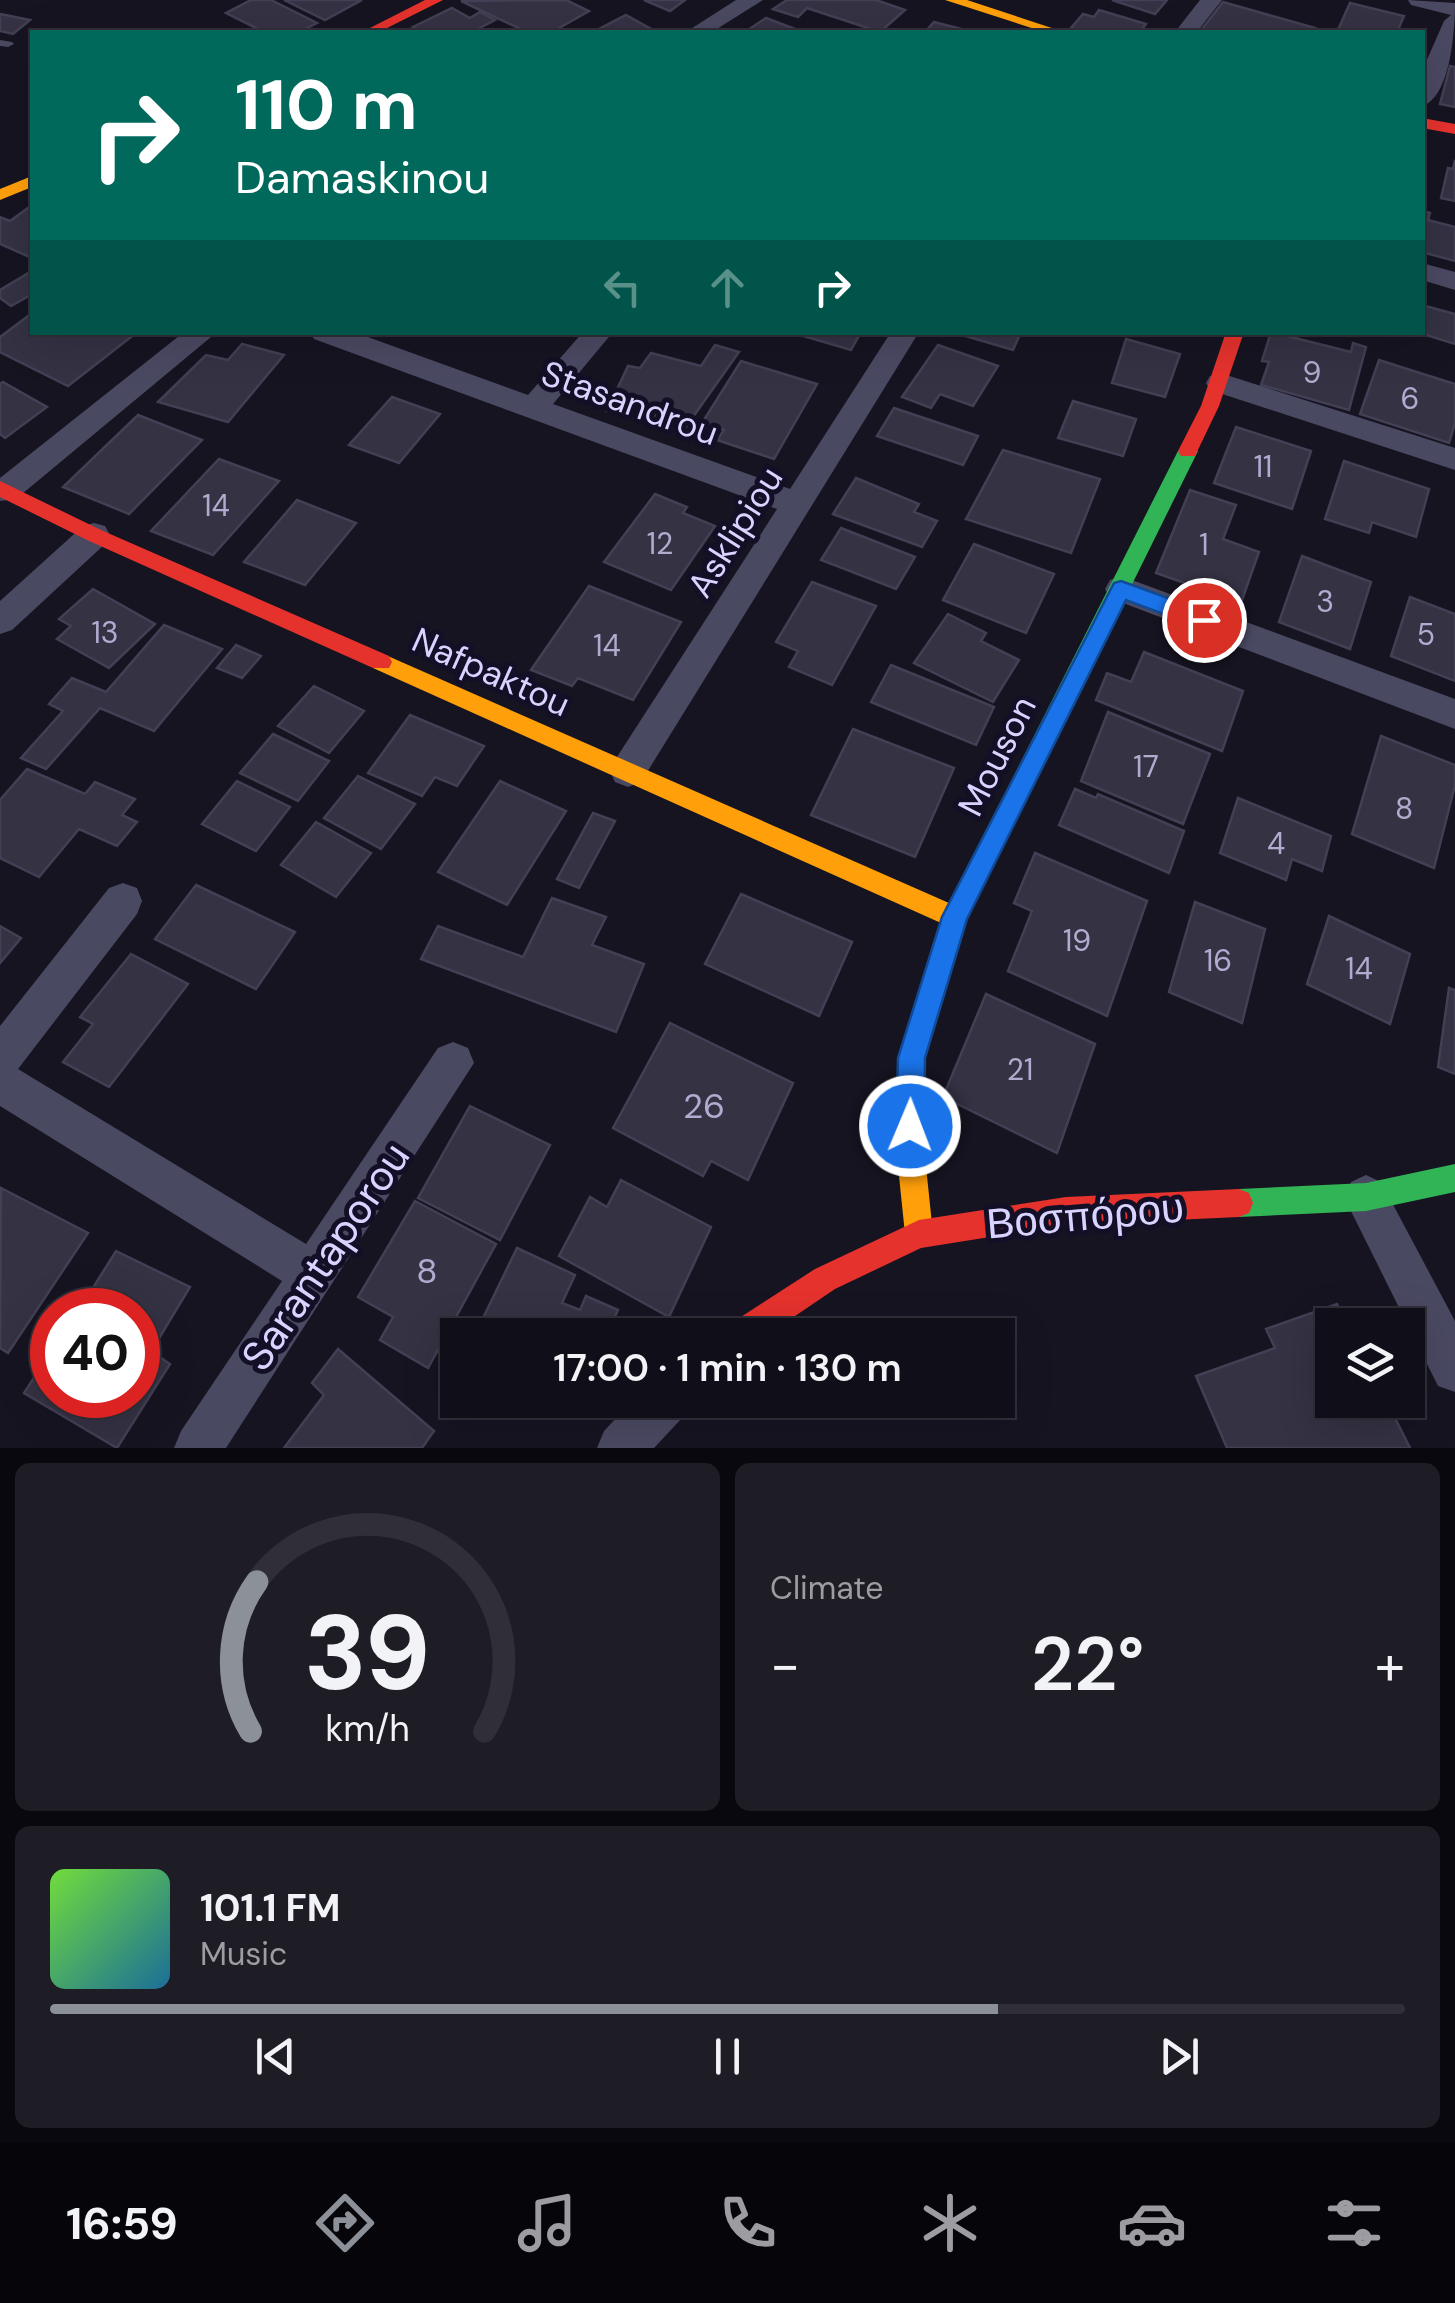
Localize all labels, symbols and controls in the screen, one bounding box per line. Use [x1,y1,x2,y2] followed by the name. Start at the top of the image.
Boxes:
[235,60,418,151] text: 110 m
[70,70,200,200] icon: right
[235,148,489,207] text: Damaskinou
[595,260,650,315] icon: left
[700,260,755,315] icon: ahead
[805,260,860,315] icon: right
[535,350,725,456] street label: Stasandrou
[1303,353,1321,392] house number: 9
[1401,379,1419,418] house number: 6
[1254,447,1272,486] house number: 11
[677,458,793,606] street label: Asklipiou
[202,486,230,525] house number: 14
[647,524,673,563] house number: 12
[1199,525,1209,564] house number: 1
[1162,578,1247,663] pin
[1316,582,1334,621] house number: 3
[1177,593,1232,648] icon: arrive
[91,613,119,652] house number: 13
[1417,615,1435,654] house number: 5
[405,617,577,727] street label: Nafpaktou
[593,626,621,665] house number: 14
[947,688,1047,824] street label: Mouson
[1133,747,1159,786] house number: 17
[1395,789,1413,828] house number: 8
[1267,824,1285,863] house number: 4
[1063,921,1091,960] house number: 19
[1204,941,1232,980] house number: 16
[1345,949,1373,988] house number: 14
[1007,1050,1033,1089] house number: 21
[858,1074,962,1178] position arrow
[683,1083,725,1129] house number: 26
[229,1131,422,1381] street label: Sarantaporou
[984,1179,1186,1252] street label: Βοσπόρου
[416,1248,438,1294] house number: 8
[30,1288,160,1418] speed limit sign: 40
[1315,1308,1425,1418] map controls
[1315,1308,1425,1418] button: layers
[553,1343,902,1393] text: 17:00 · 1 min · 130 m
[770,1567,884,1609] text: Climate
[304,1586,431,1721] text: 39
[1031,1616,1144,1713] text: 22°
[770,1629,800,1701] text: −
[1375,1629,1405,1701] text: +
[325,1706,410,1752] text: km/h
[200,1883,340,1933] text: 101.1 FM
[200,1933,287,1975] text: Music
[248,2029,303,2084] icon: previous
[700,2029,755,2084] icon: pause
[1152,2029,1207,2084] icon: next
[310,2188,380,2258] icon: directions
[512,2188,582,2258] icon: music
[713,2188,783,2258] icon: phone
[915,2188,985,2258] icon: climate
[1117,2188,1187,2258] icon: car
[1319,2188,1389,2258] icon: filters
[66,2194,178,2253] text: 16:59

